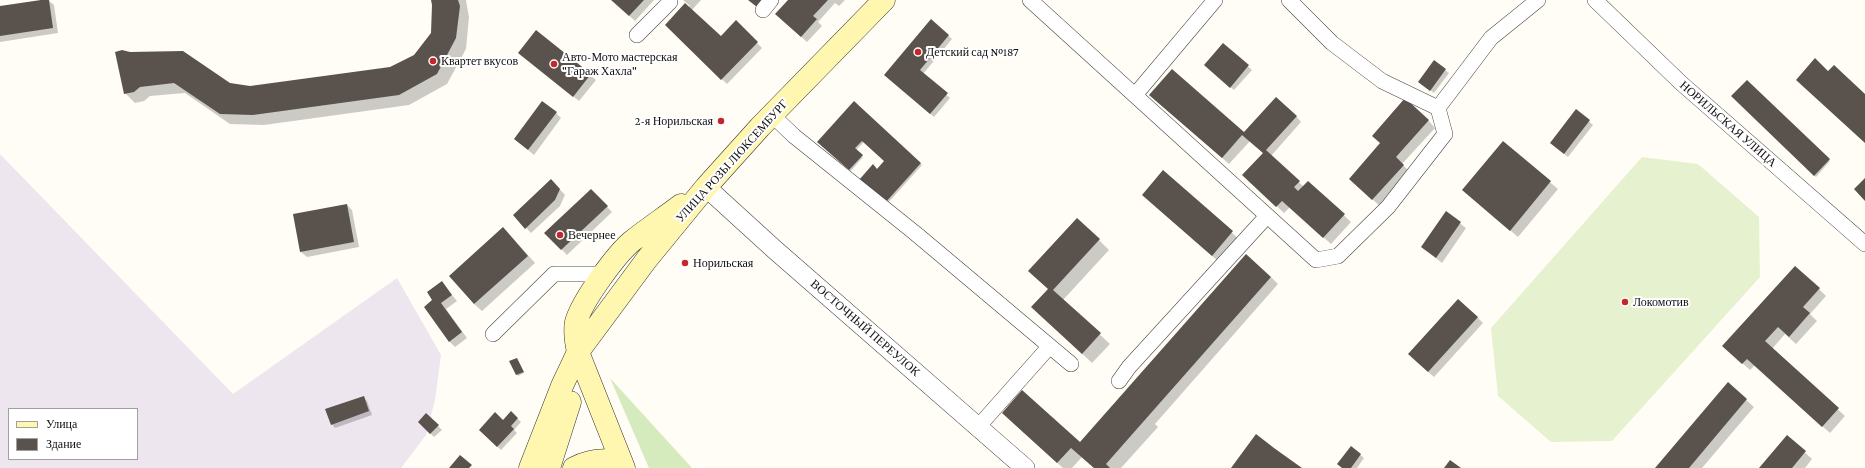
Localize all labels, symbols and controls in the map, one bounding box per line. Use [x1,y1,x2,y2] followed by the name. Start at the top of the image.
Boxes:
[926,45,1018,59] place label: Детский сад №187
[913,47,923,57] marker: Детский сад №187
[562,50,678,78] place label: Авто-Мото мастерская "Гараж Хахла"
[441,54,518,68] place label: Квартет вкусов
[428,56,438,66] marker: Квартет вкусов
[549,59,559,69] marker: Авто-Мото мастерская "Гараж Хахла"
[1677,78,1779,170] street label: НОРИЛЬСКАЯ УЛИЦА
[673,97,791,225] street label: УЛИЦА РОЗЫ ЛЮКСЕМБУРГ
[635,114,713,128] place label: 2-я Норильская
[716,116,726,126] marker: 2-я Норильская
[568,228,615,242] place label: Вечернее
[555,230,565,240] marker: Вечернее
[693,256,753,270] place label: Норильская
[680,258,690,268] marker: Норильская
[807,277,923,379] street label: ВОСТОЧНЫЙ ПЕРЕУЛОК
[1633,295,1689,309] place label: Локомотив
[1620,297,1630,307] marker: Локомотив
[8,408,138,460] legend
[46,417,77,431] text: Улица
[46,437,81,451] text: Здание

